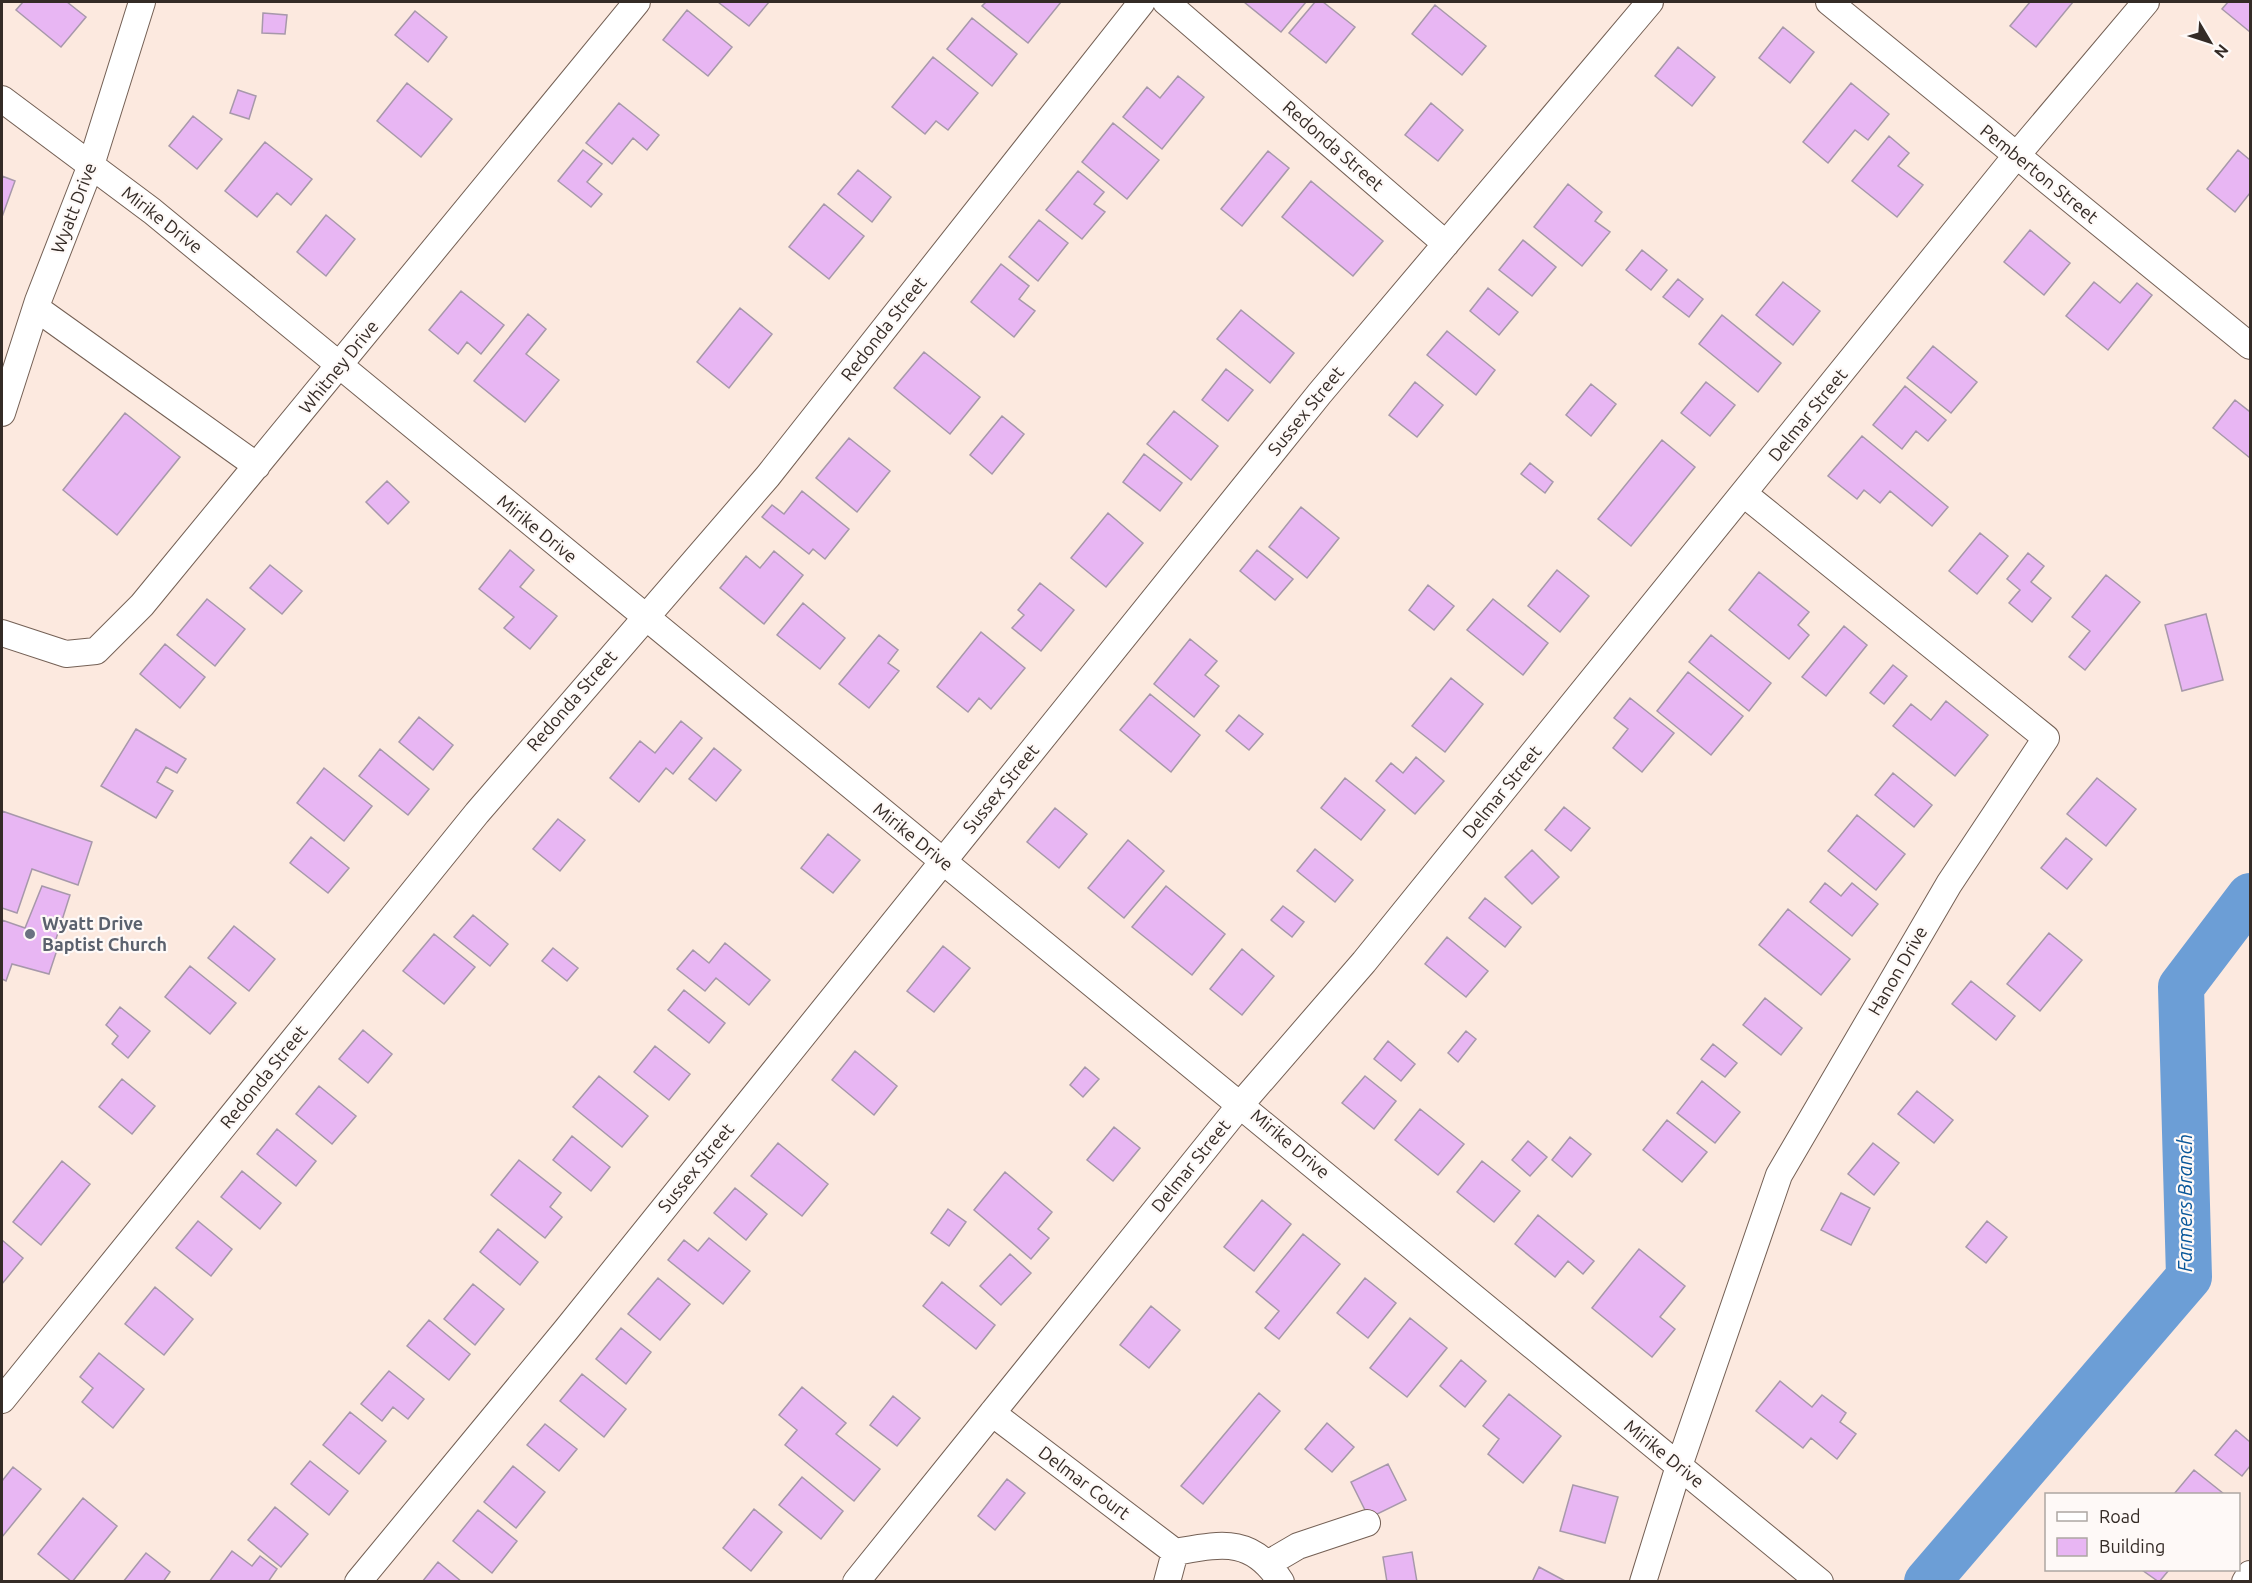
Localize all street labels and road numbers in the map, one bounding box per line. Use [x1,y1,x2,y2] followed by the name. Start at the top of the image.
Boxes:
[1279,96,1388,194] street label: Redonda Street
[1977,120,2102,227] street label: Pemberton Street
[47,160,99,256] street label: Wyatt Drive
[118,182,207,257] street label: Mirike Drive
[836,272,930,384] street label: Redonda Street
[295,316,382,417] street label: Whitney Drive
[1263,362,1347,459] street label: Sussex Street
[1764,364,1851,465] street label: Delmar Street
[494,490,581,566] street label: Mirike Drive
[522,646,620,755] street label: Redonda Street
[958,740,1042,837] street label: Sussex Street
[1458,741,1545,842] street label: Delmar Street
[870,798,957,874] street label: Mirike Drive
[1864,922,1931,1019] street label: Hanon Drive
[216,1021,311,1132] street label: Redonda Street
[1247,1105,1334,1182] street label: Mirike Drive
[1147,1115,1234,1216] street label: Delmar Street
[653,1119,737,1216] street label: Sussex Street
[1621,1415,1708,1491] street label: Mirike Drive
[1035,1441,1134,1523] street label: Delmar Court

